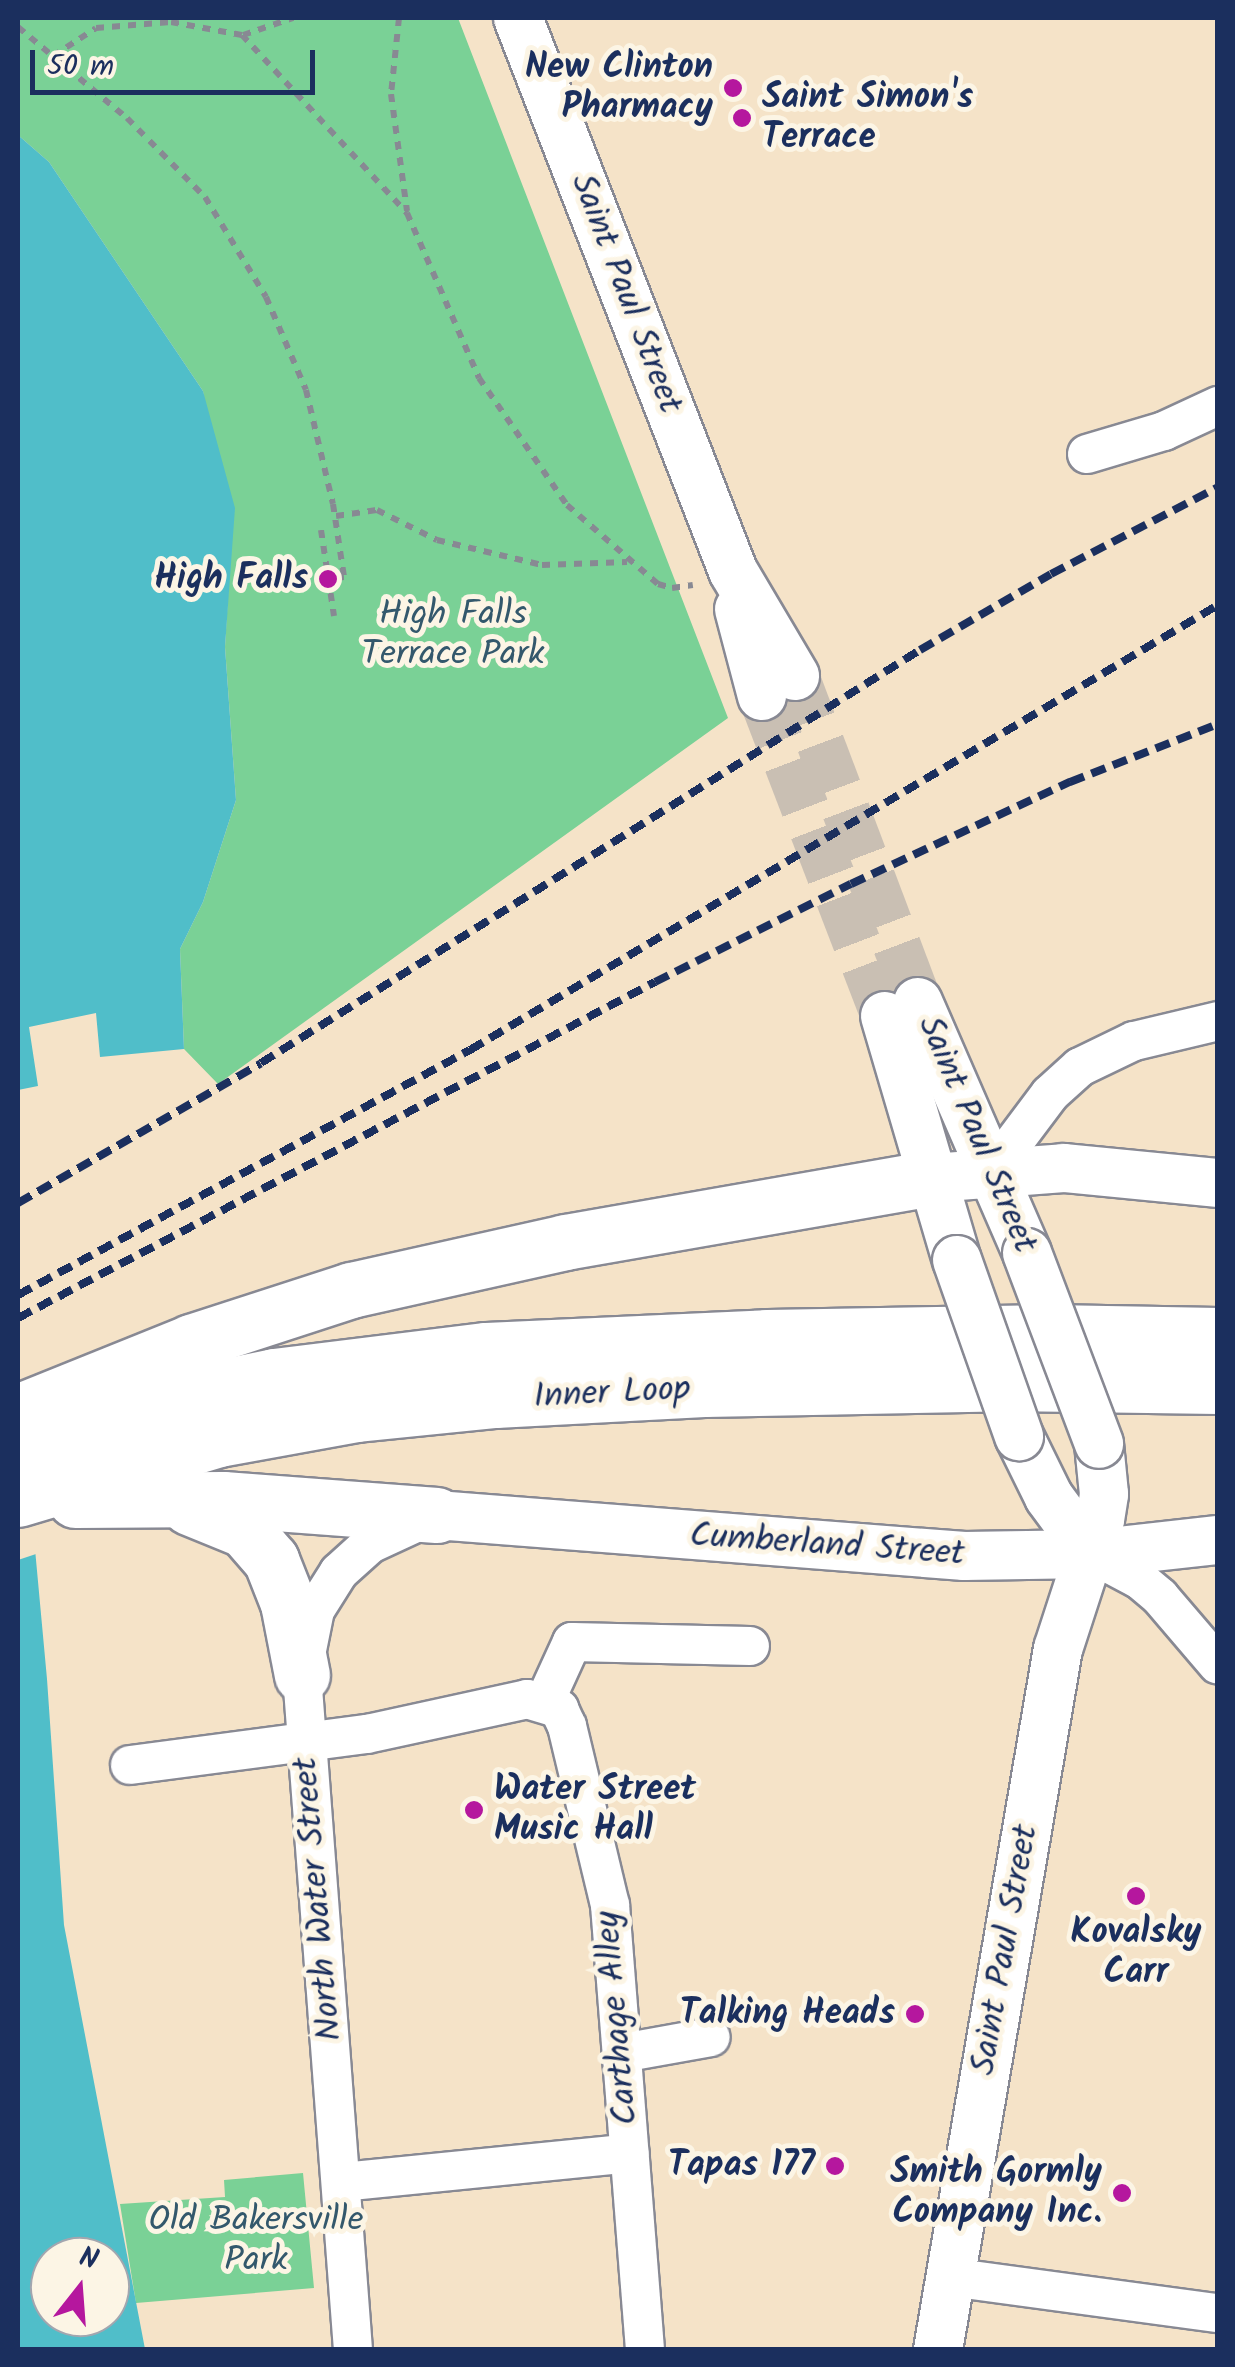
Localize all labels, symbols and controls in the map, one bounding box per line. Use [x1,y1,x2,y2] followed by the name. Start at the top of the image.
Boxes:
[35,30,320,92] scale bar
[47,43,114,91] text: 50 m
[525,47,713,129] place label: New Clinton Pharmacy
[722,77,744,99] marker: New Clinton Pharmacy
[762,77,973,159] place label: Saint Simon's Terrace
[731,107,753,129] marker: Saint Simon's Terrace
[560,168,690,420] street label: Saint Paul Street
[154,558,308,600] place label: High Falls
[317,568,339,590] marker: High Falls
[362,594,544,676] park label: High Falls Terrace Park
[907,1010,1045,1260] street label: Saint Paul Street
[532,1369,692,1419] street label: Inner Loop
[688,1515,966,1577] street label: Cumberland Street
[286,1755,352,2043] street label: North Water Street
[494,1769,696,1851] place label: Water Street Music Hall
[463,1799,485,1821] marker: Water Street Music Hall
[963,1822,1049,2078] street label: Saint Paul Street
[1125,1885,1147,1907] marker: Kovalsky Carr
[588,1909,648,2127] street label: Carthage Alley
[1071,1912,1201,1994] place label: Kovalsky Carr
[680,1993,895,2035] place label: Talking Heads
[904,2003,926,2025] marker: Talking Heads
[668,2145,815,2187] place label: Tapas 177
[890,2152,1102,2234] place label: Smith Gormly Company Inc.
[824,2155,846,2177] marker: Tapas 177
[1111,2182,1133,2204] marker: Smith Gormly Company Inc.
[149,2200,363,2282] park label: Old Bakersville Park
[73,2236,103,2284] text: N
[30,2237,130,2337] north arrow

